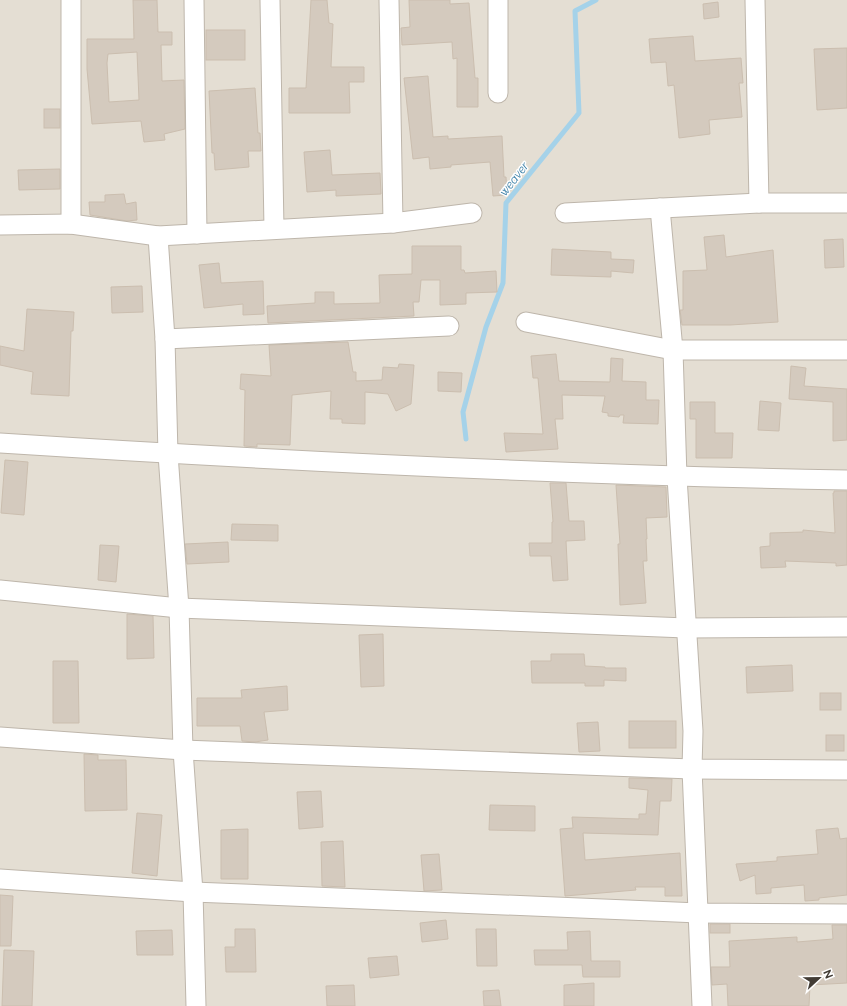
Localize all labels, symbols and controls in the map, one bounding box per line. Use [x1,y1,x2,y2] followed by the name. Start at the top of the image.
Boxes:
[497,159,532,199] water label: weaver
[799,958,839,998] north arrow
[820,968,835,981] text: N

